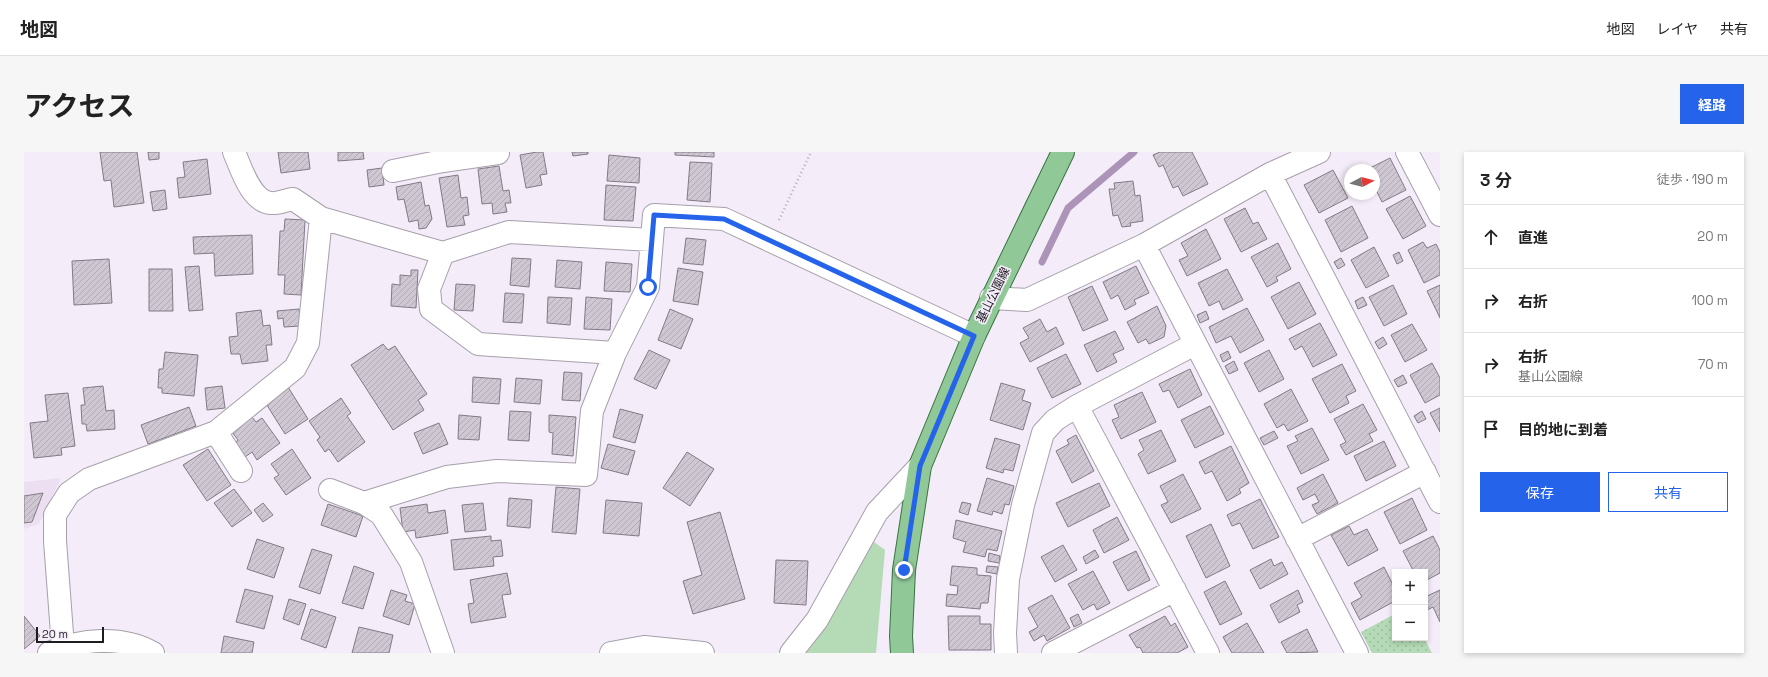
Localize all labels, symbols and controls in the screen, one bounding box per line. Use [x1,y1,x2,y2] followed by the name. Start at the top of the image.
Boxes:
[20,17,58,42] text: 地図
[1606,20,1634,38] text: 地図
[1656,20,1698,38] text: レイヤ
[1720,20,1748,38] text: 共有
[1680,84,1744,124] button: 経路
[24,88,135,124] text: アクセス
[1344,164,1380,200] north arrow
[1480,169,1512,191] text: 3 分
[1657,171,1728,188] text: 徒歩 · 190 m
[1480,226,1502,248] icon: ahead
[1518,228,1548,247] text: 直進
[1697,228,1728,245] text: 20 m
[973,265,1013,325] street label: 基山公園線
[639,278,657,296] route start
[1480,290,1502,312] icon: right
[1518,292,1548,311] text: 右折
[1691,292,1728,309] text: 100 m
[1518,347,1548,366] text: 右折
[1480,354,1502,376] icon: right
[1698,356,1728,373] text: 70 m
[1518,368,1583,385] text: 基山公園線
[1480,418,1502,440] icon: arrive
[1518,420,1608,439] text: 目的地に到着
[1480,472,1600,512] button: 保存
[1608,472,1728,512] button: 共有
[895,561,913,579] route end
[1392,569,1428,641] map controls
[1392,569,1428,605] button: +
[1392,605,1428,641] button: −
[36,625,104,644] scale bar
[42,627,68,641] text: 20 m

